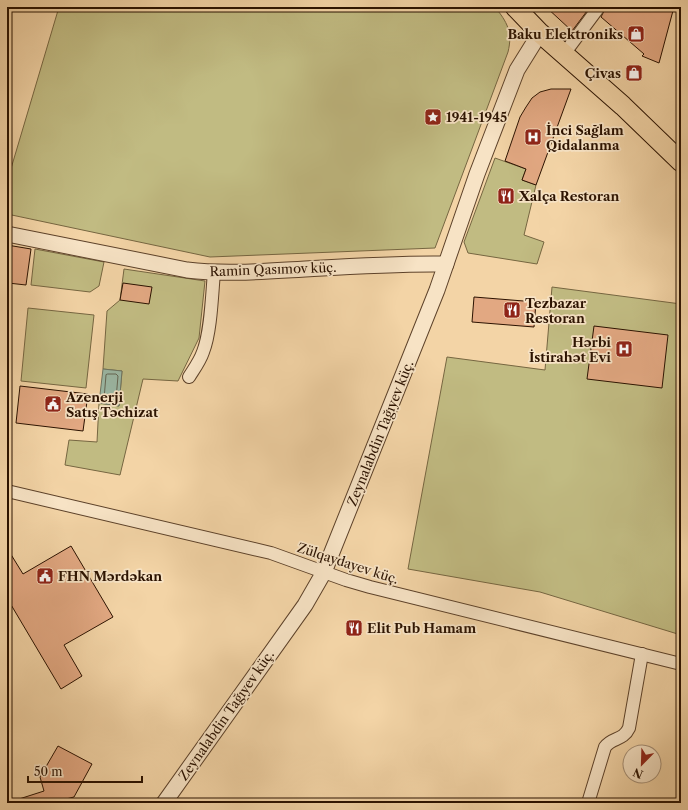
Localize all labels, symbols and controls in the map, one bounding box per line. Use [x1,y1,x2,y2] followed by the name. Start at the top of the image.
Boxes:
[626,24,646,44] shop icon: Baku Elektroniks
[507,26,623,42] place label: Baku Elektroniks
[624,63,644,83] shop icon: Çivas
[585,65,621,81] place label: Çivas
[423,107,443,127] place icon: 1941-1945
[446,109,507,125] place label: 1941-1945
[546,122,624,153] place label: İnci Sağlam Qidalanma
[523,127,543,147] hospital icon: İnci Sağlam Qidalanma
[496,186,516,206] restaurant icon: Xalça Restoran
[518,188,620,204] place label: Xalça Restoran
[209,259,337,279] street label: Ramin Qasımov küç.
[525,295,587,326] place label: Tezbazar Restoran
[502,300,522,320] restaurant icon: Tezbazar Restoran
[529,334,611,365] place label: Hərbi İstirahət Evi
[614,339,634,359] hospital icon: Hərbi İstirahət Evi
[343,358,417,508] street label: Zeynalabdin Tağıyev küç.
[65,389,159,420] place label: Azenerji Satış Təchizat
[43,394,63,414] public building icon: Azenerji Satış Təchizat
[295,539,401,587] street label: Zülqaydayev küç.
[35,566,55,586] public building icon: FHN Mərdəkan
[58,568,162,584] place label: FHN Mərdəkan
[344,618,364,638] restaurant icon: Elit Pub Hamam
[367,620,476,636] place label: Elit Pub Hamam
[175,647,277,783] street label: Zeynalabdin Tağıyev küç.
[622,744,662,784] north arrow
[28,758,142,784] scale bar
[34,764,63,779] text: 50 m
[631,765,645,782] text: N

